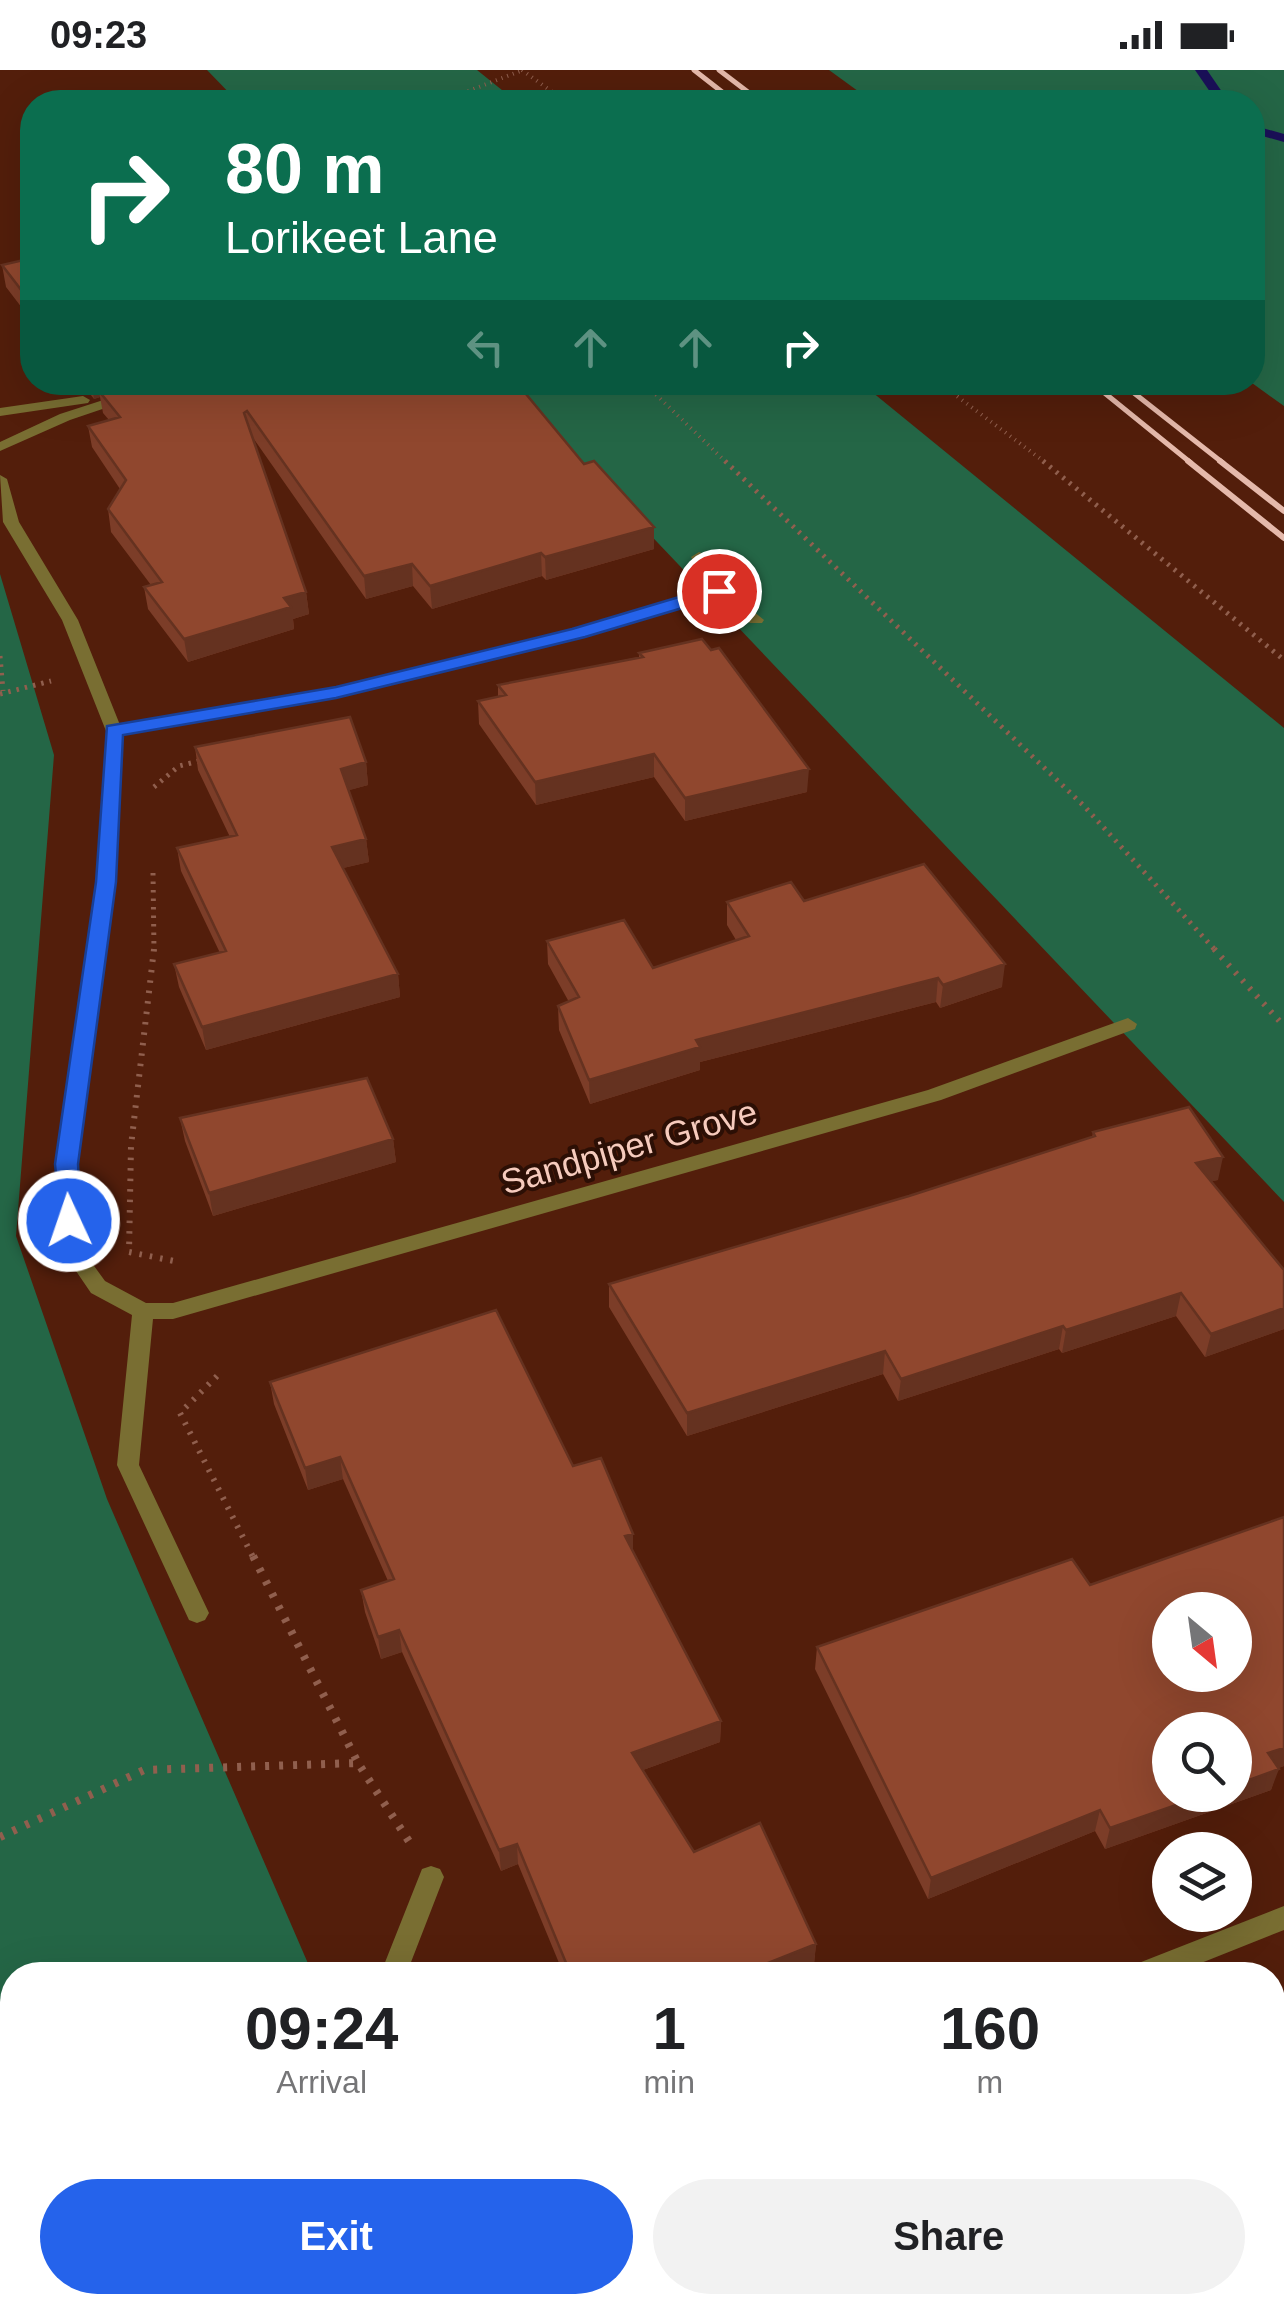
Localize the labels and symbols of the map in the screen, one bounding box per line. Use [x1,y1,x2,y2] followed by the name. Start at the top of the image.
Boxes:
[677,549,762,634] pin
[496,1091,761,1202] street label: Sandpiper Grove
[17,1169,121,1273] position arrow
[1152,1592,1252,1692] north arrow

